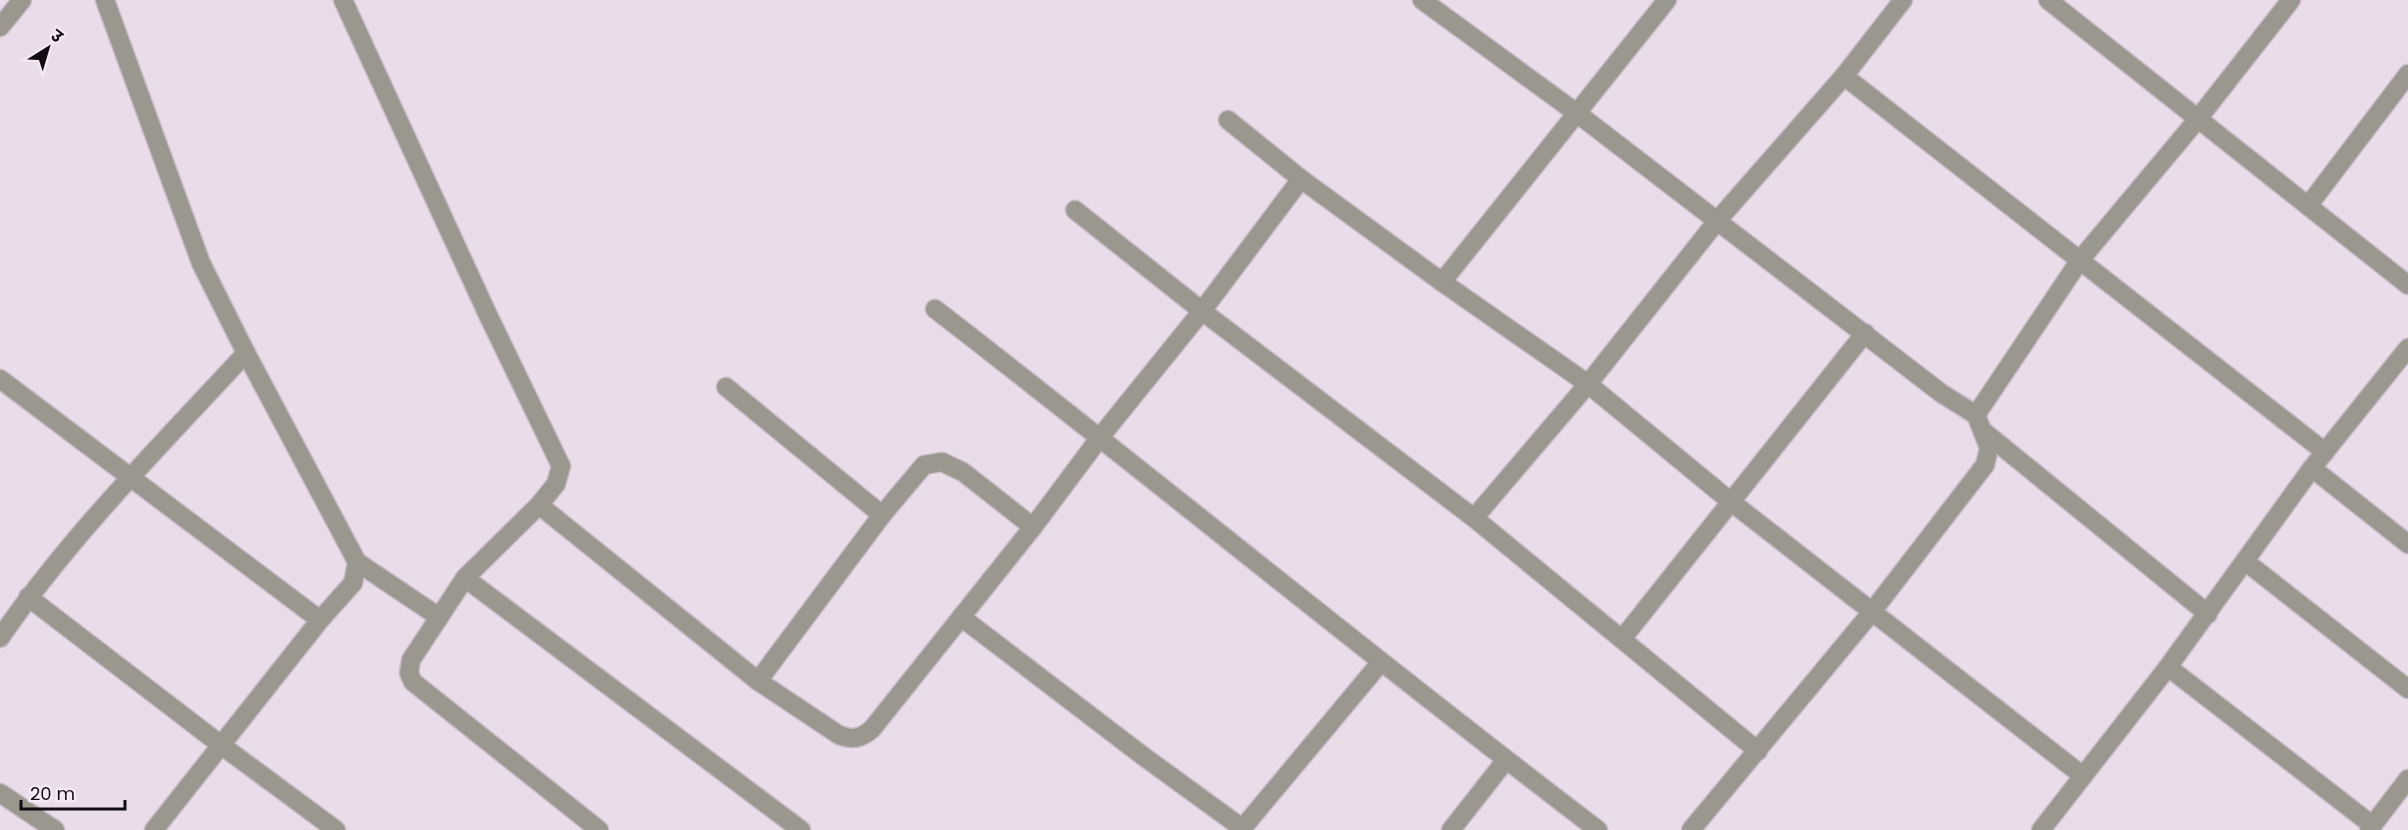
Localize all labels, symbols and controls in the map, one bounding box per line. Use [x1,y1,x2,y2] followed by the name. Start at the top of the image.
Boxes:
[18,18,78,78] north arrow
[45,24,68,49] text: उ
[21,773,124,811] scale bar
[30,781,75,806] text: 20 m

